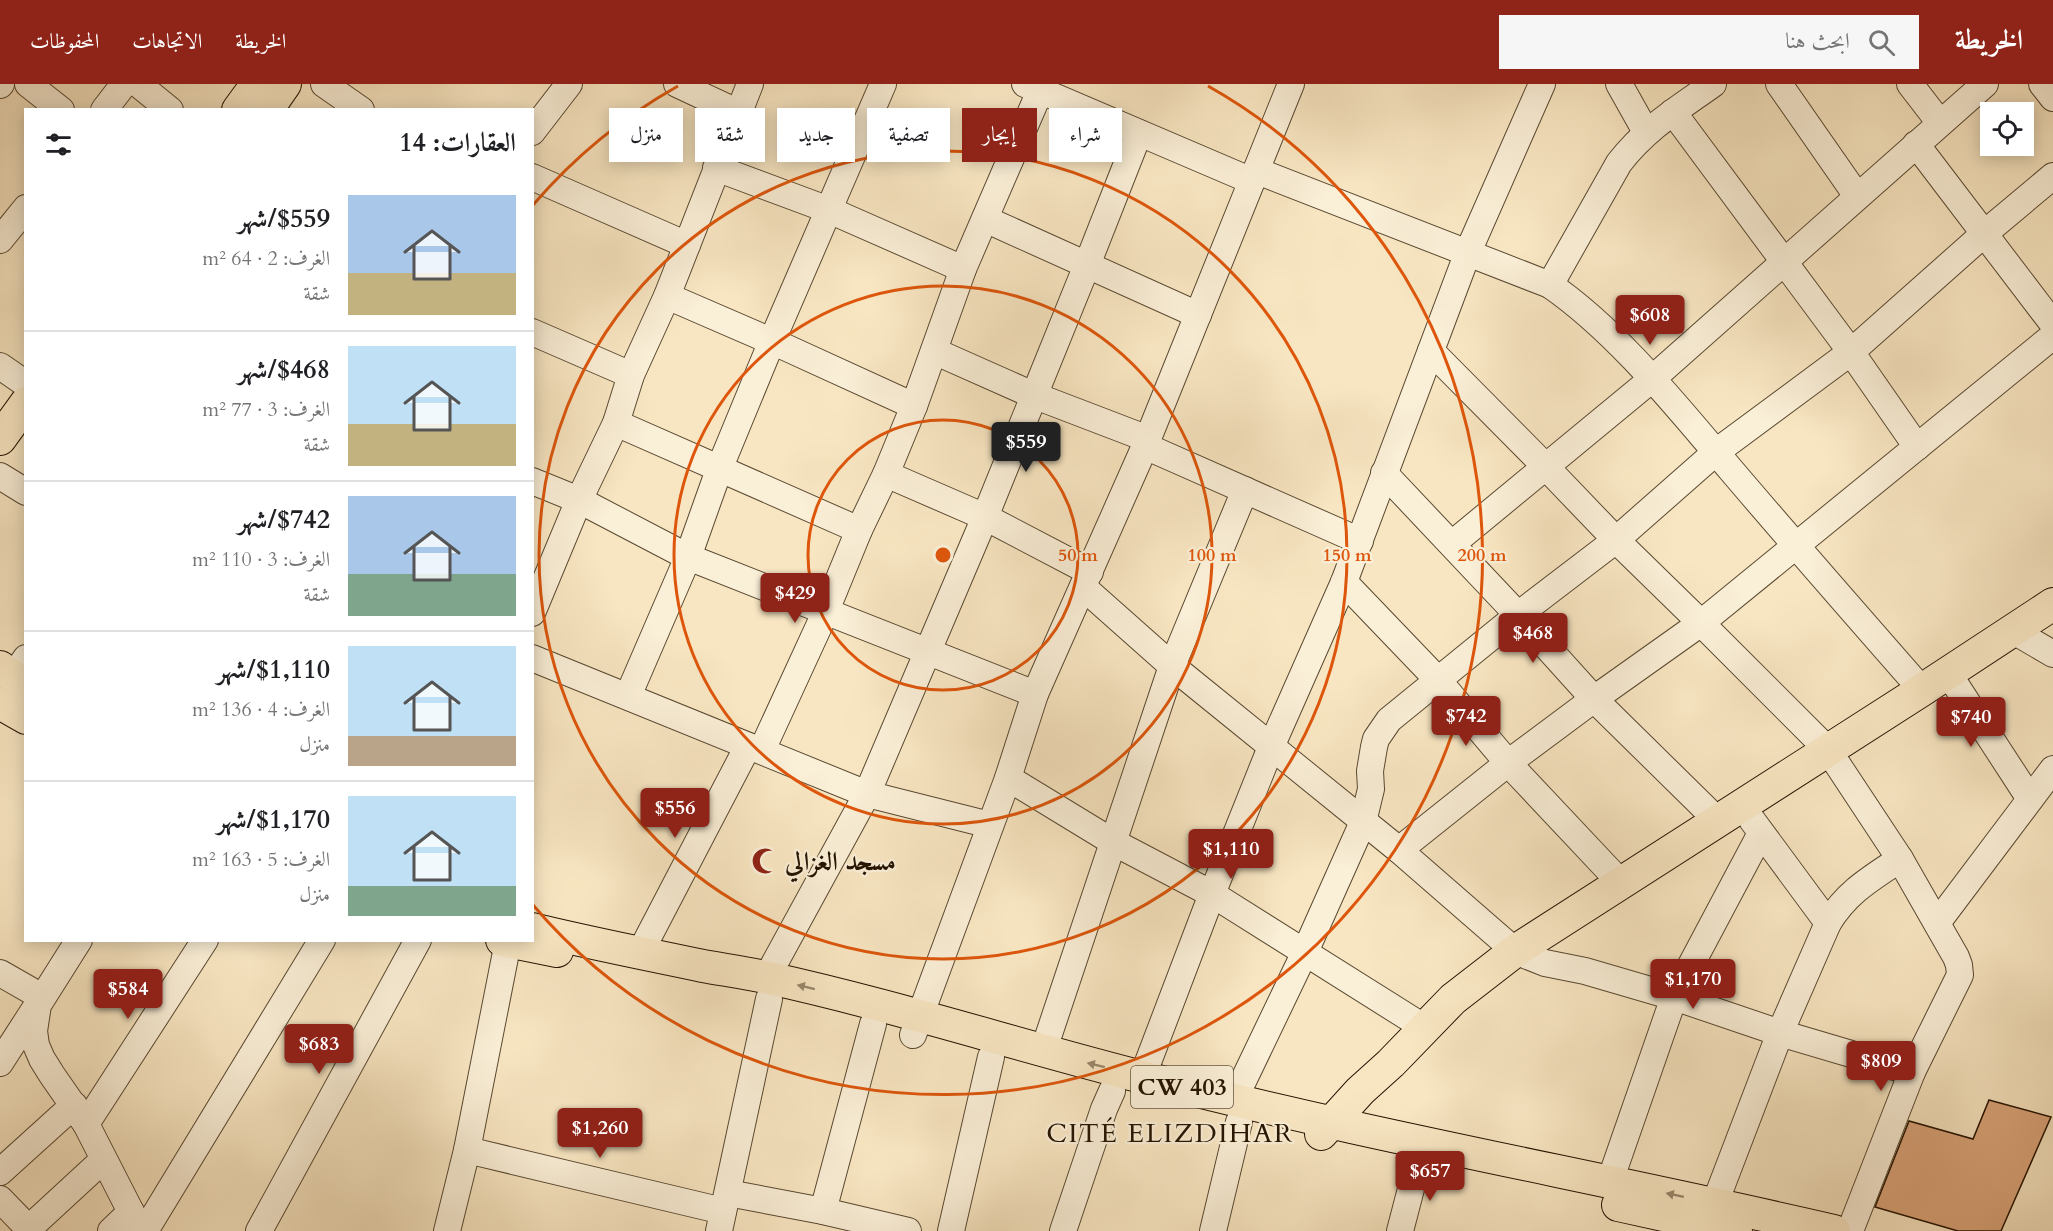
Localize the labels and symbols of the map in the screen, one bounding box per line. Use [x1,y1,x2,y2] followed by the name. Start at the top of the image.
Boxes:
[1614,295,1686,346] pin: $608
[990,422,1062,473] pin: $559
[1058,543,1098,568] text: 50 m
[1187,543,1237,568] text: 100 m
[1322,543,1372,568] text: 150 m
[1457,543,1507,568] text: 200 m
[933,545,953,565] centre of rings
[759,573,831,624] pin: $429
[1497,613,1569,664] pin: $468
[1430,696,1502,747] pin: $742
[1935,697,2007,748] pin: $740
[639,788,711,839] pin: $556
[1182,829,1280,880] pin: $1,110
[784,844,896,883] place label: مسجد الغزالي
[750,846,780,876] mosque icon: مسجد الغزالي
[1644,959,1742,1010] pin: $1,170
[92,969,164,1020] pin: $584
[797,981,815,991] one-way arrow
[283,1024,355,1075] pin: $683
[1845,1041,1917,1092] pin: $809
[1086,1059,1105,1069] one-way arrow
[1131,1066,1233,1108] road number: CW 403
[551,1108,649,1159] pin: $1,260
[1046,1115,1294,1152] district label: CITÉ ELIZDIHAR
[1394,1151,1466,1202] pin: $657
[1665,1190,1684,1199] one-way arrow

